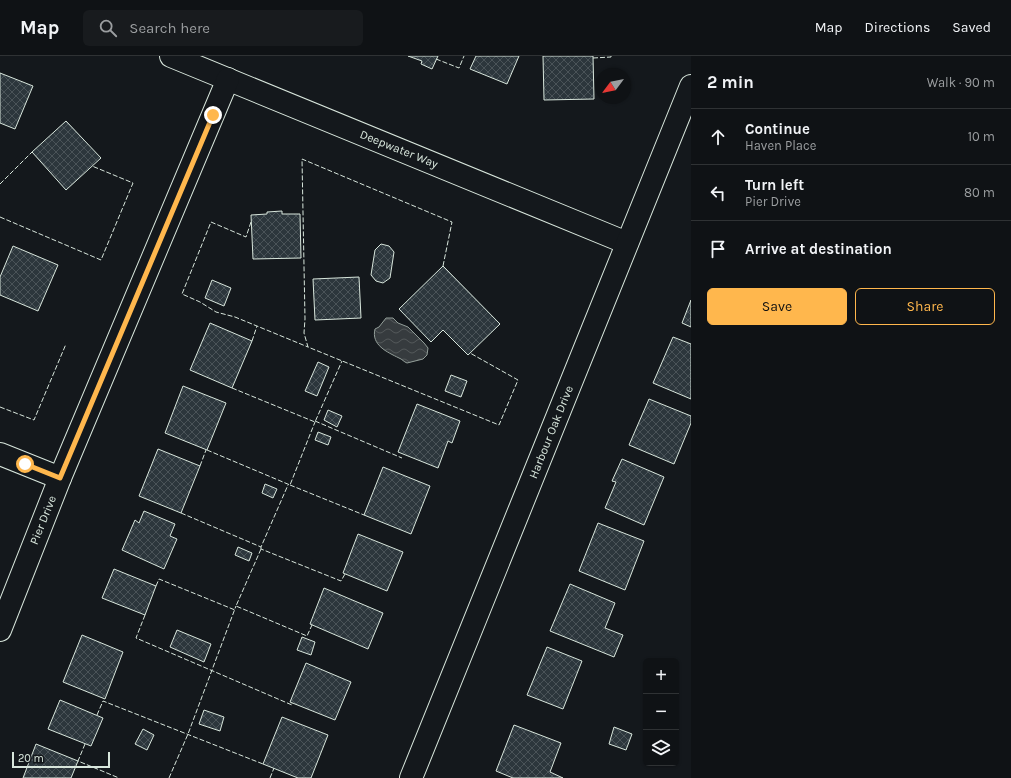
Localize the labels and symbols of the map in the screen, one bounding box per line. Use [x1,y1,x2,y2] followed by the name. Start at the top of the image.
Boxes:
[595,68,631,104] north arrow
[204,106,222,124] route end
[358,127,440,171] street label: Deepwater Way
[526,383,576,481] street label: Harbour Oak Drive
[16,455,34,473] route start
[27,493,59,547] street label: Pier Drive
[12,750,110,769] scale bar

